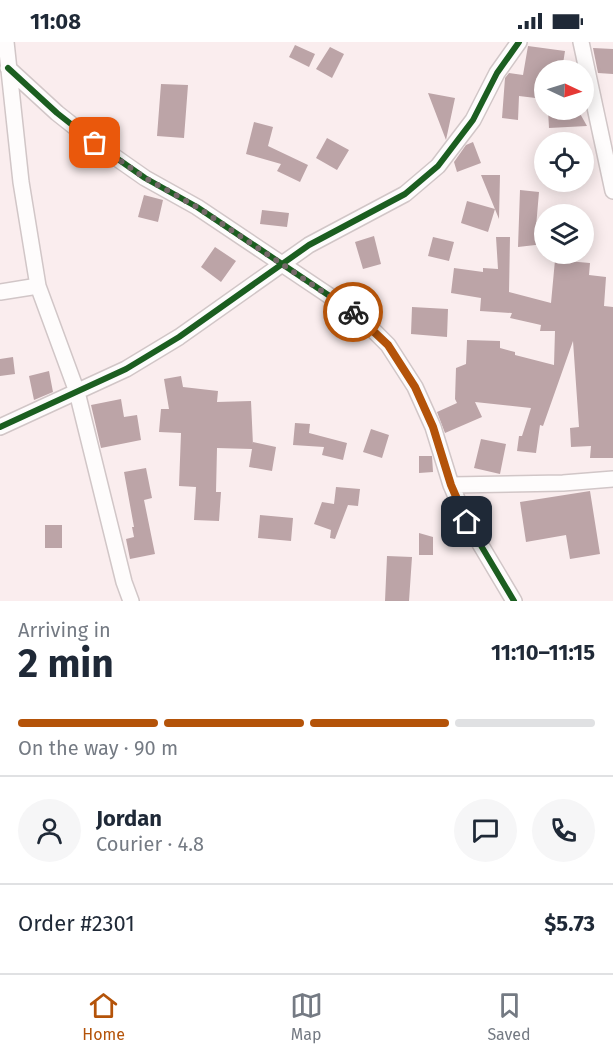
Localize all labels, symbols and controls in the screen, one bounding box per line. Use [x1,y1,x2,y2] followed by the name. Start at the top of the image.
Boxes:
[30,8,81,35] text: 11:08
[534,60,594,120] north arrow
[534,60,594,264] map controls
[69,117,120,168] pin
[78,126,111,159] icon: bag
[534,132,594,192] button: locate
[534,204,594,264] button: layers
[323,282,383,342] courier
[337,296,370,329] icon: bike
[441,496,492,547] pin
[450,505,483,538] icon: home
[18,618,111,642] text: Arriving in
[491,639,595,666] text: 11:10–11:15
[18,641,114,687] text: 2 min
[18,736,178,760] text: On the way · 90 m
[18,799,81,862] button: person
[454,799,517,862] button: chat
[532,799,595,862] button: phone
[96,805,162,832] text: Jordan
[96,832,204,856] text: Courier · 4.8
[18,910,135,937] text: Order #2301
[544,910,595,937] text: $5.73
[82,989,125,1044] tab: Home
[290,989,323,1044] tab: Map
[487,989,531,1044] tab: Saved

